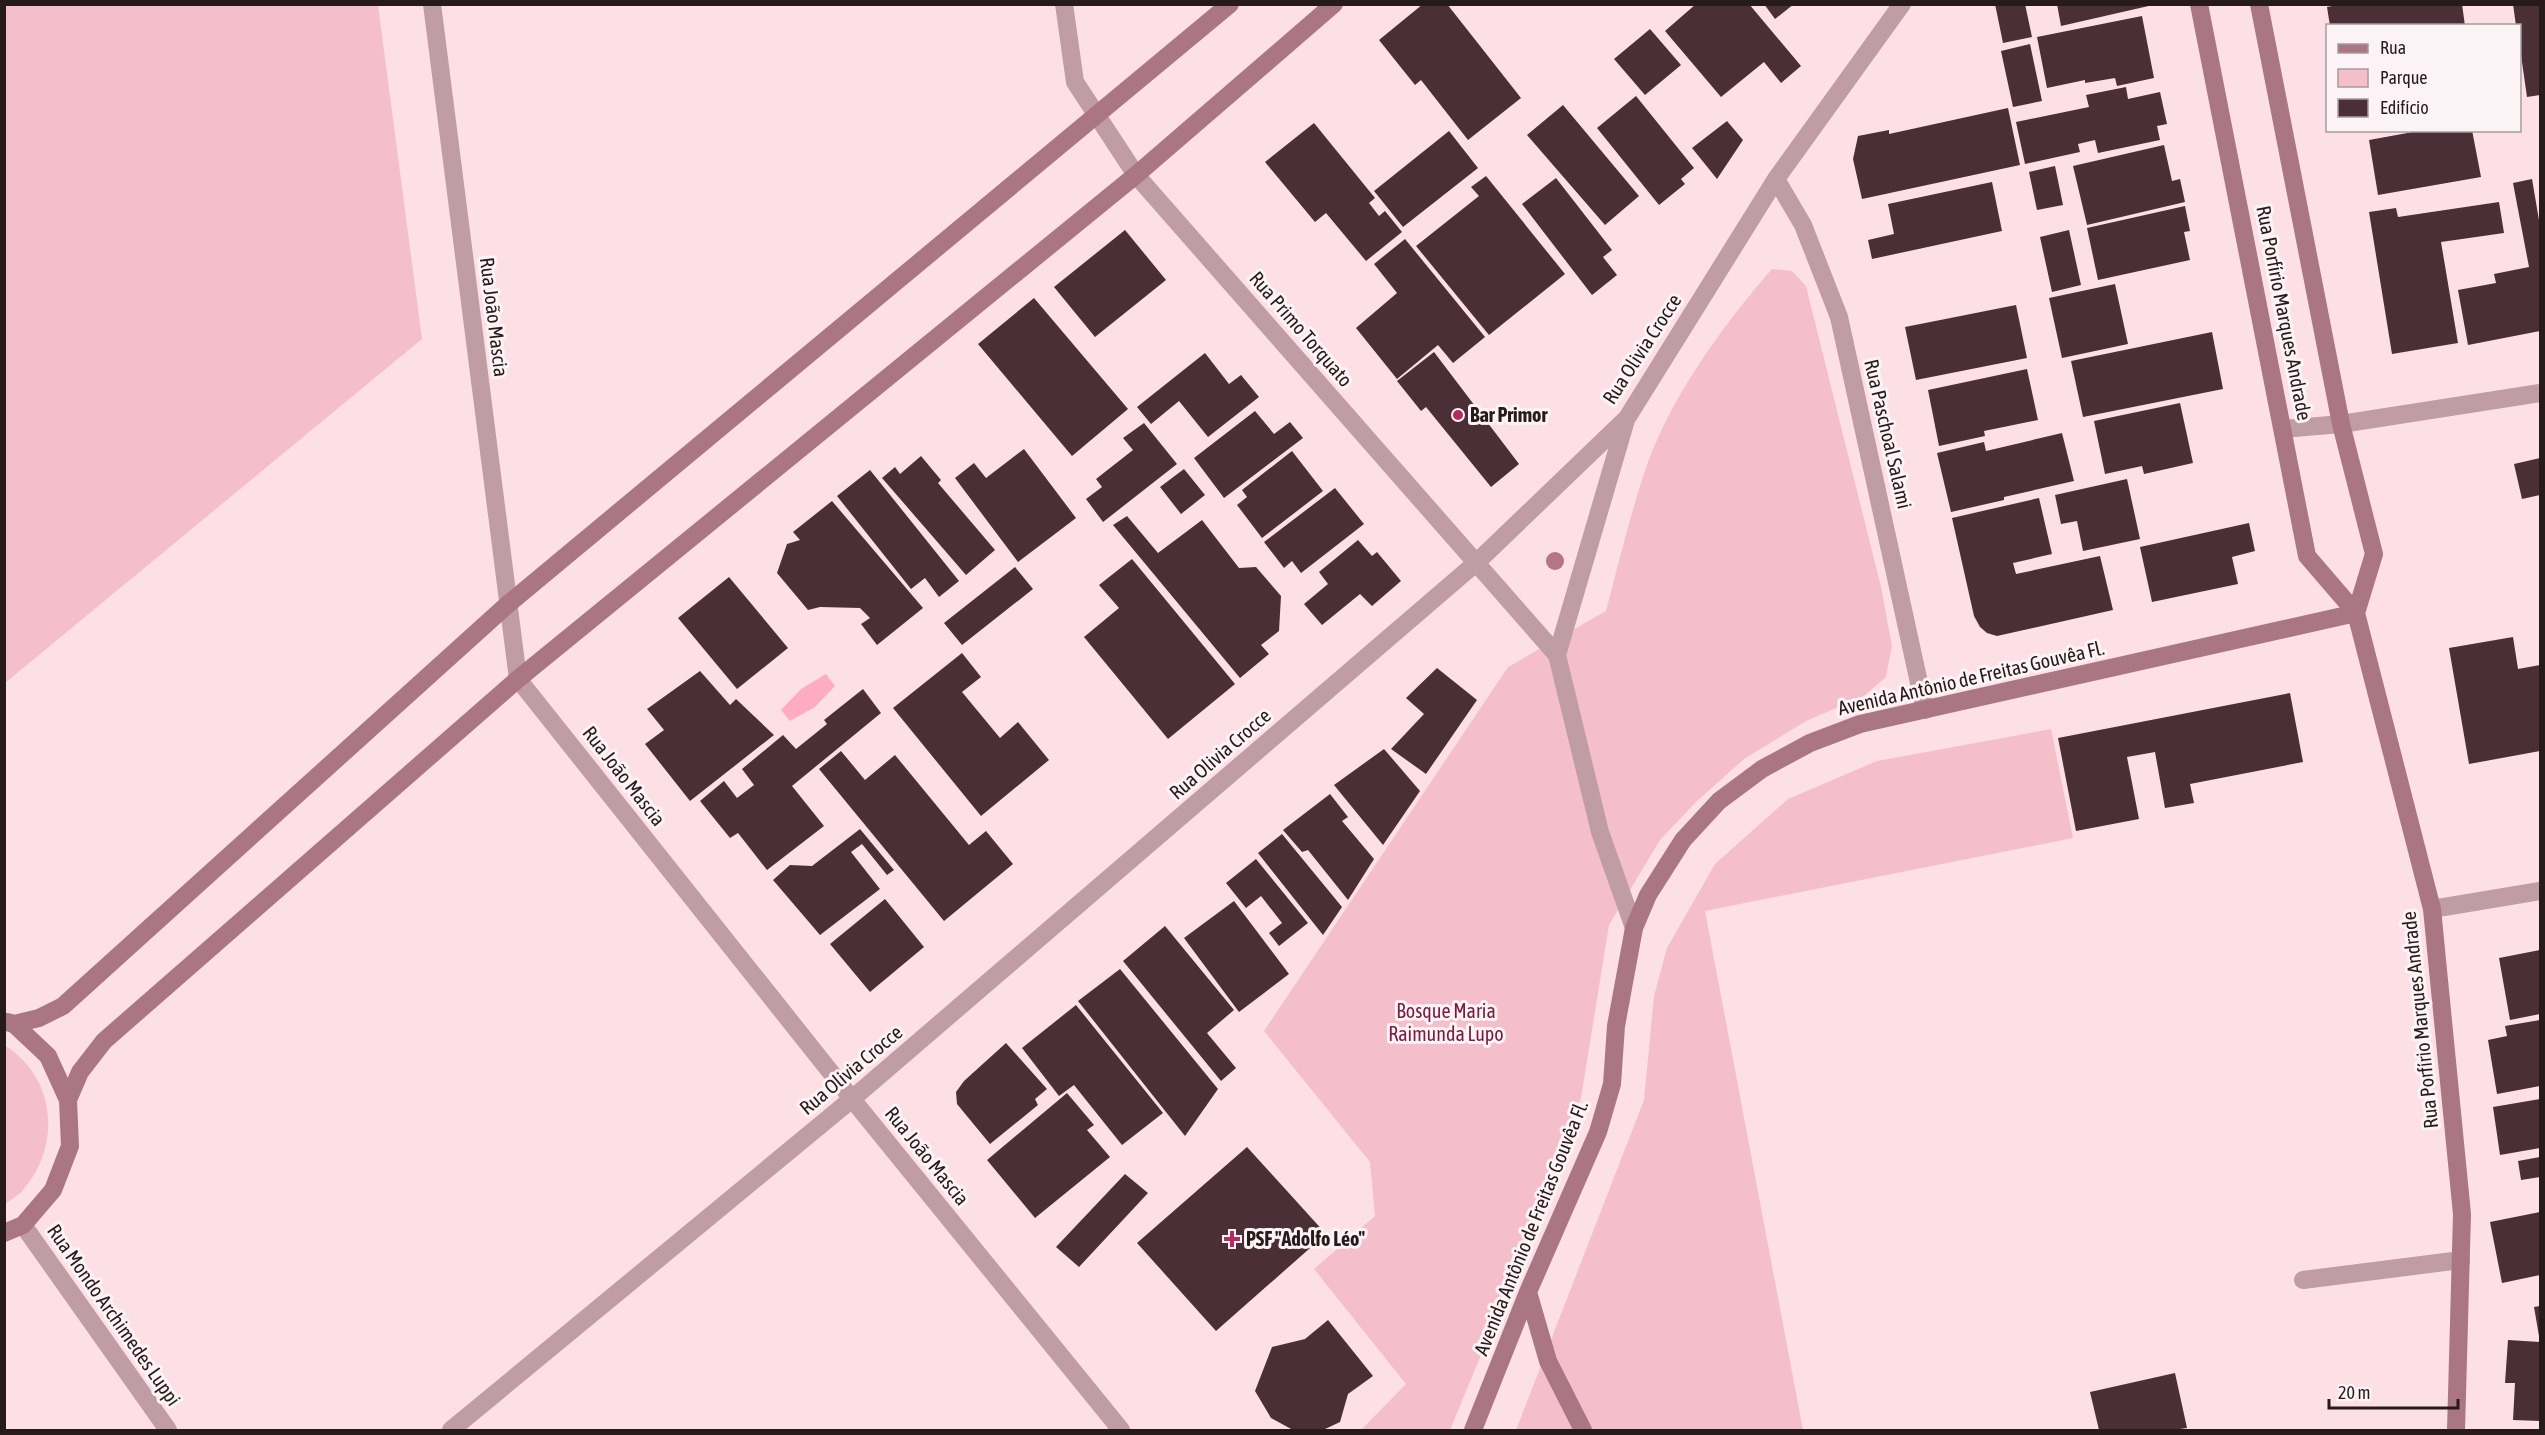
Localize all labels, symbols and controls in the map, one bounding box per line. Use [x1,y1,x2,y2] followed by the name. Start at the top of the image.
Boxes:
[2326,24,2521,132] legend
[2380,37,2406,58] text: Rua
[2380,67,2428,88] text: Parque
[2380,97,2429,118] text: Edifício
[2252,204,2317,422] street label: Rua Porfírio Marques Andrade
[476,256,513,378] street label: Rua João Mascia
[1245,266,1358,391] street label: Rua Primo Torquato
[1598,289,1686,408] street label: Rua Olivia Crocce
[1860,357,1917,511] street label: Rua Paschoal Salami
[1470,403,1549,426] place label: Bar Primor
[1451,408,1465,422] marker: Bar Primor
[1835,636,2106,719] street label: Avenida Antônio de Freitas Gouvêa Fl.
[1164,703,1275,804] street label: Rua Olivia Crocce
[578,721,670,830] street label: Rua João Mascia
[2397,910,2442,1130] street label: Rua Porfírio Marques Andrade
[1388,999,1504,1045] park label: Bosque Maria Raimunda Lupo
[795,1020,906,1119] street label: Rua Olivia Crocce
[1469,1097,1592,1359] street label: Avenida Antônio de Freitas Gouvêa Fl.
[881,1102,974,1210] street label: Rua João Mascia
[43,1220,186,1410] street label: Rua Mondo Archimedes Luppi
[1246,1227,1365,1250] place label: PSF "Adolfo Léo"
[1223,1230,1241,1248] marker: PSF "Adolfo Léo"
[2329,1372,2458,1410] scale bar
[2338,1382,2370,1403] text: 20 m

